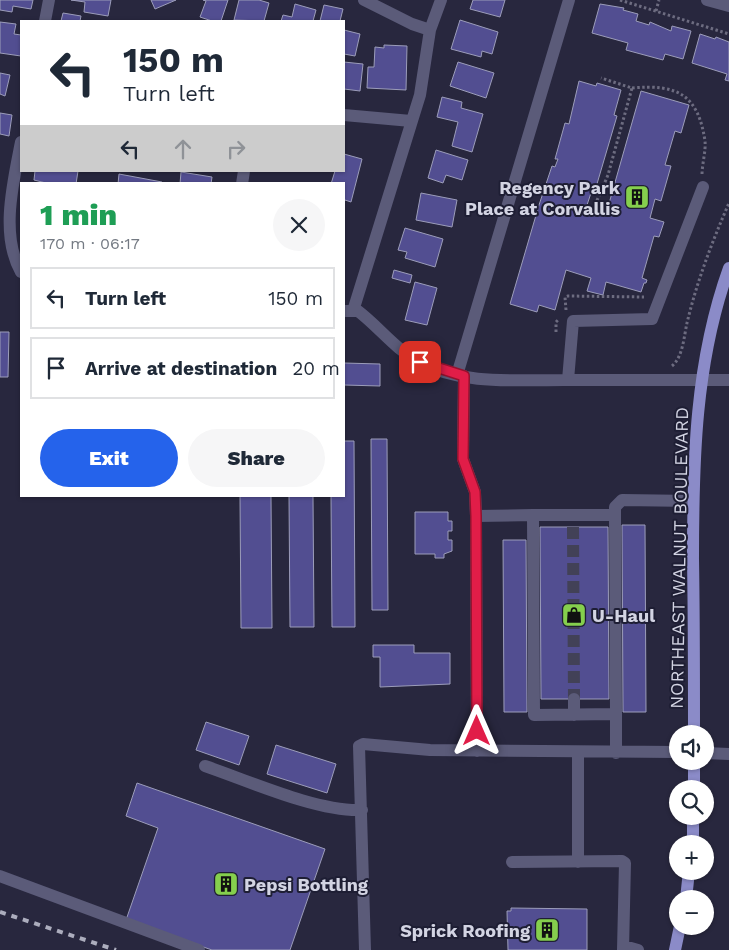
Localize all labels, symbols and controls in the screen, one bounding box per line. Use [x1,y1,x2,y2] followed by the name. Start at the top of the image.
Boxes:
[123,39,224,81] text: 150 m
[40,40,105,105] icon: left
[123,81,215,106] text: Turn left
[116,135,144,163] icon: left
[169,135,197,163] icon: ahead
[222,135,250,163] icon: right
[465,177,621,219] place label: Regency Park Place at Corvallis
[624,184,650,210] building icon: Regency Park Place at Corvallis
[40,197,117,232] text: 1 min
[273,199,325,251] button: close
[40,234,140,253] text: 170 m · 06:17
[42,284,70,312] icon: left
[85,287,166,310] text: Turn left
[268,287,323,310] text: 150 m
[399,341,441,383] pin
[406,348,434,376] icon: arrive
[42,354,70,382] icon: arrive
[85,357,277,380] text: Arrive at destination
[292,357,340,380] text: 20 m
[666,407,692,709] street label: NORTHEAST WALNUT BOULEVARD
[40,429,178,487] button: Exit
[188,429,325,487] button: Share
[561,602,587,628] shop icon: U-Haul
[592,605,655,626] place label: U-Haul
[450,704,502,756] position arrow
[669,725,714,935] map controls
[669,725,714,770] button: sound
[669,780,714,825] button: search
[669,835,714,880] button: +
[213,871,239,897] building icon: Pepsi Bottling
[244,874,369,895] place label: Pepsi Bottling
[669,890,714,935] button: −
[534,917,560,943] building icon: Sprick Roofing
[400,920,531,941] place label: Sprick Roofing

